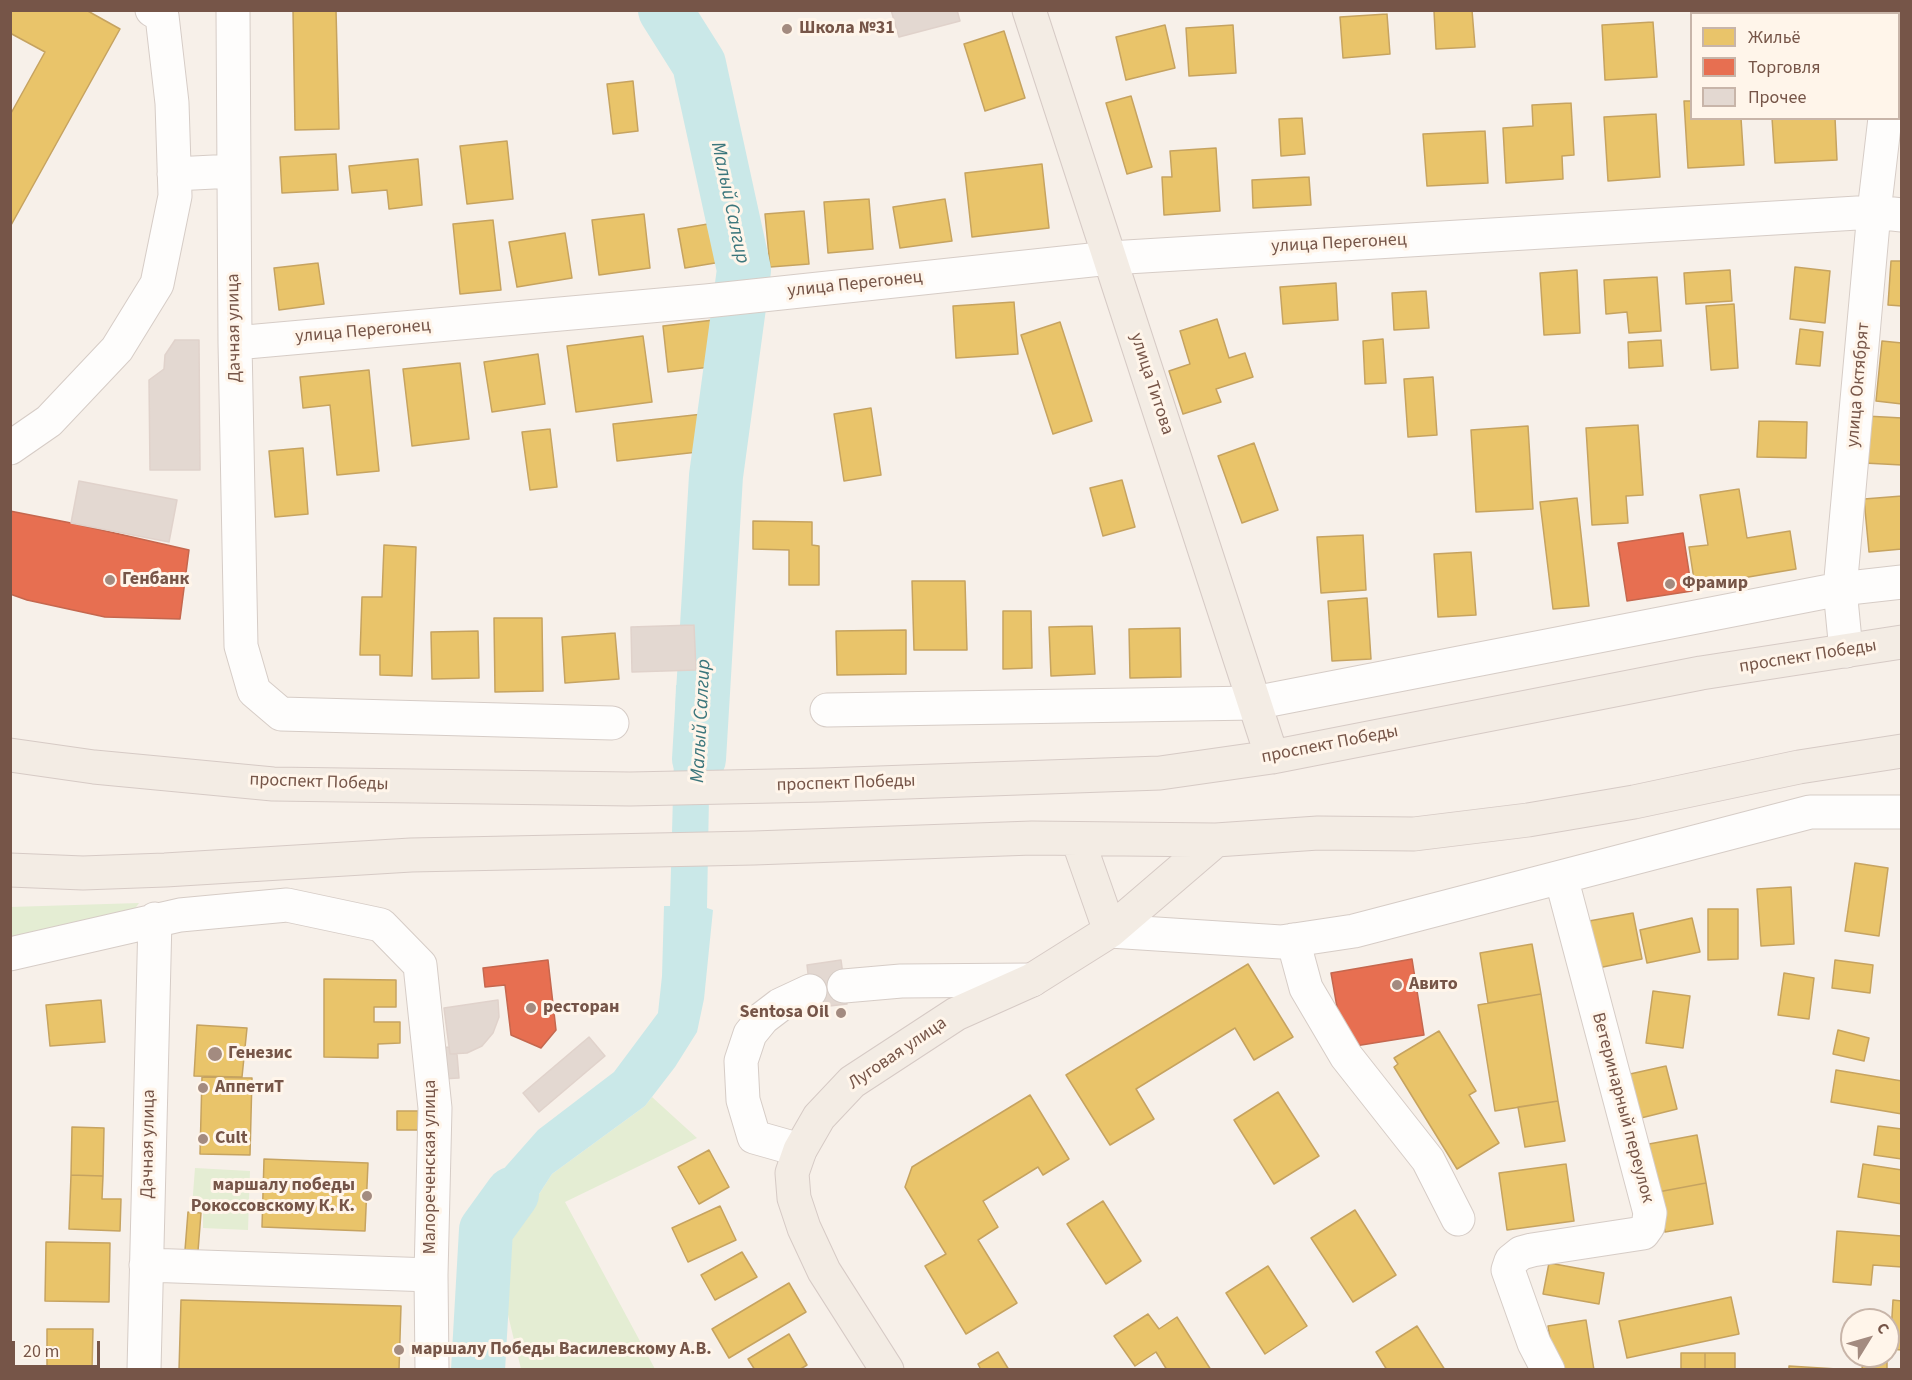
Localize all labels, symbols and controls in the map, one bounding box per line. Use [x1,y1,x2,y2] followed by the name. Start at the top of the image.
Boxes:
[1690,12,1900,120] legend
[799,18,895,40] place label: Школа №31
[780,22,794,36] marker: Школа №31
[1748,25,1800,50] text: Жильё
[1748,55,1821,80] text: Торговля
[1748,85,1806,110] text: Прочее
[704,140,754,266] water label: Малый Салгир
[1271,230,1407,258] street label: улица Перегонец
[786,267,924,303] street label: улица Перегонец
[223,273,247,383] street label: Дачная улица
[294,315,432,349] street label: улица Перегонец
[1843,322,1875,448] street label: улица Октябрят
[1124,330,1178,438] street label: улица Титова
[122,569,189,591] place label: Генбанк
[103,573,117,587] marker: Генбанк
[1682,573,1748,595] place label: Фрамир
[1663,577,1677,591] marker: Фрамир
[1738,635,1878,679] street label: проспект Победы
[687,658,717,784] water label: Малый Салгир
[1260,721,1400,769] street label: проспект Победы
[249,770,389,796] street label: проспект Победы
[776,771,916,797] street label: проспект Победы
[1409,974,1458,996] place label: Авито
[1390,978,1404,992] marker: Авито
[543,997,619,1019] place label: ресторан
[524,1001,538,1015] marker: ресторан
[739,1002,829,1024] place label: Sentosa Oil
[834,1006,848,1020] marker: Sentosa Oil
[1586,1011,1658,1205] street label: Ветеринарный переулок
[845,1013,951,1095] street label: Луговая улица
[228,1043,292,1065] place label: Генезис
[206,1045,224,1063] marker: Генезис
[215,1077,284,1099] place label: АппетиТ
[420,1080,442,1254] street label: Малореченская улица
[196,1081,210,1095] marker: АппетиТ
[137,1089,161,1199] street label: Дачная улица
[215,1128,248,1150] place label: Cult
[196,1132,210,1146] marker: Cult
[191,1175,355,1218] place label: маршалу победы Рокоссовскому К. К.
[360,1189,374,1203] marker: маршалу победы Рокоссовскому К. К.
[1840,1308,1900,1368] north arrow
[1871,1318,1894,1339] text: С
[15,1329,104,1367] scale bar
[23,1339,59,1364] text: 20 m
[411,1339,712,1361] place label: маршалу Победы Василевскому А.В.
[392,1343,406,1357] marker: маршалу Победы Василевскому А.В.

